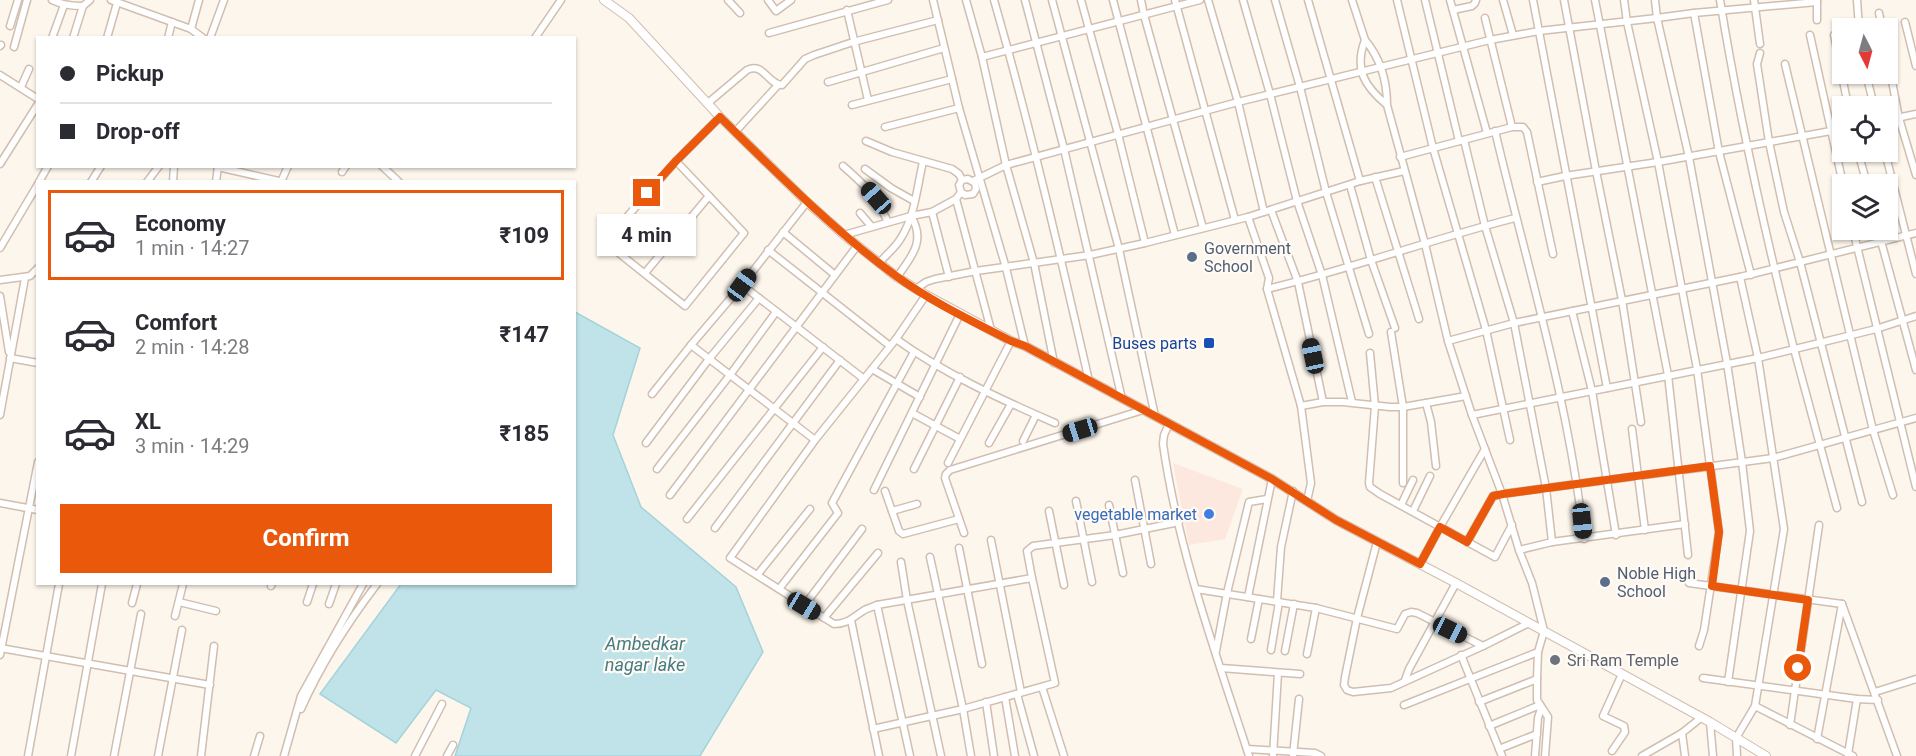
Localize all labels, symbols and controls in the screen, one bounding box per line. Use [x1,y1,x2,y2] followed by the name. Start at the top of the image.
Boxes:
[1832,18,1898,84] north arrow
[1832,18,1898,240] map controls
[96,61,164,86] text: Pickup
[1832,96,1898,162] button: locate
[96,119,180,144] text: Drop-off
[1832,174,1898,240] button: layers
[633,179,660,206] route end
[857,179,895,217] car
[63,208,117,262] icon: car
[135,211,226,236] text: Economy
[598,214,696,256] callout: 4 min
[500,223,549,248] text: ₹109
[621,223,672,247] text: 4 min
[135,236,250,260] text: 1 min · 14:27
[1204,239,1291,276] place label: Government School
[1185,250,1199,264] marker: Government School
[724,265,760,305] car
[63,307,117,361] icon: car
[135,310,217,335] text: Comfort
[500,322,549,347] text: ₹147
[1112,334,1197,353] place label: Buses parts
[135,335,250,359] text: 2 min · 14:28
[1202,336,1216,350] marker: Buses parts
[1300,337,1326,375] car
[63,406,117,460] icon: car
[135,409,161,434] text: XL
[1060,416,1100,444] car
[500,421,549,446] text: ₹185
[135,434,250,458] text: 3 min · 14:29
[1571,502,1593,540] car
[60,504,552,573] button: Confirm
[1074,505,1197,524] place label: vegetable market
[1202,507,1216,521] marker: vegetable market
[1617,564,1696,601] place label: Noble High School
[1598,575,1612,589] marker: Noble High School
[784,589,824,623] car
[1430,614,1470,646] car
[604,633,686,675] water label: Ambedkar nagar lake
[1567,651,1679,670] place label: Sri Ram Temple
[1548,653,1562,667] marker: Sri Ram Temple
[1784,654,1811,681] route start

